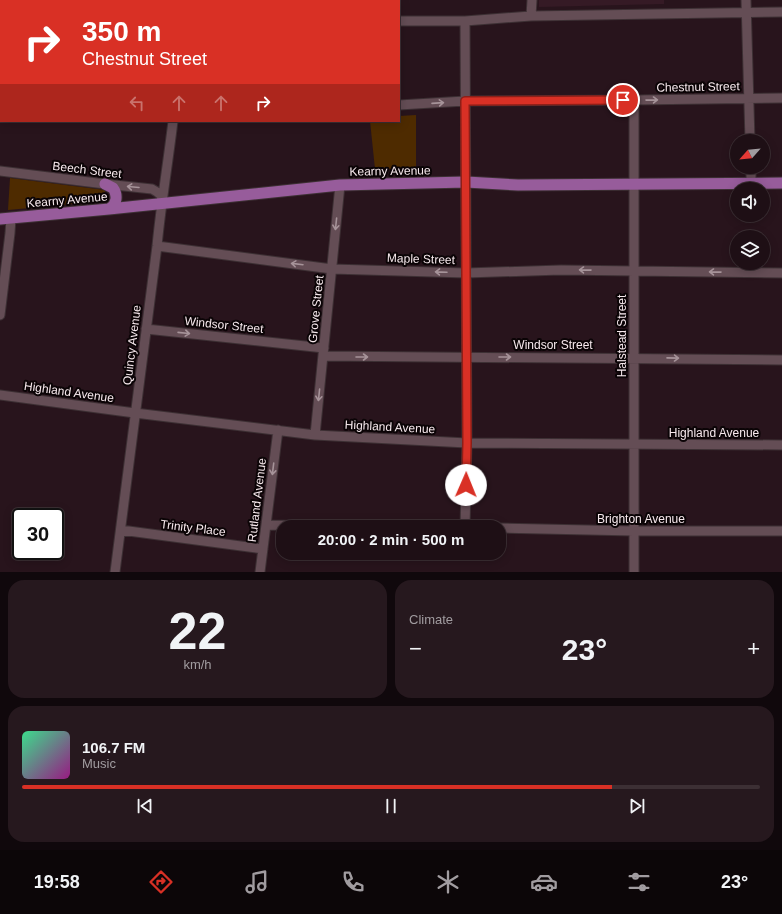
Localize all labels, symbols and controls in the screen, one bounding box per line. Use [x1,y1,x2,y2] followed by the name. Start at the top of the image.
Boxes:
[16,16,68,68] icon: right
[82,16,161,47] text: 350 m
[82,49,207,69] text: Chestnut Street
[656,79,740,95] street label: Chestnut Street
[606,83,640,117] pin
[612,89,634,111] icon: arrive
[126,92,148,114] icon: left
[168,92,190,114] icon: ahead
[210,92,232,114] icon: ahead
[252,92,274,114] icon: right
[645,96,658,104] one-way arrow
[431,99,444,106] one-way arrow
[730,134,770,174] north arrow
[730,134,770,270] map controls
[52,159,123,181] street label: Beech Street
[349,163,431,179] street label: Kearny Avenue
[730,182,770,222] button: sound
[126,183,139,191] one-way arrow
[26,189,108,211] street label: Kearny Avenue
[333,217,340,230] one-way arrow
[730,230,770,270] button: layers
[387,251,456,267] street label: Maple Street
[291,260,304,268] one-way arrow
[579,266,592,274] one-way arrow
[435,268,448,276] one-way arrow
[709,268,722,276] one-way arrow
[305,274,327,344] street label: Grove Street
[615,294,629,377] street label: Halstead Street
[120,304,144,386] street label: Quincy Avenue
[184,314,265,336] street label: Windsor Street
[177,329,190,337] one-way arrow
[513,338,593,352] street label: Windsor Street
[355,353,368,361] one-way arrow
[498,353,511,361] one-way arrow
[666,354,679,362] one-way arrow
[23,379,115,405] street label: Highland Avenue
[316,388,323,401] one-way arrow
[344,418,436,436] street label: Highland Avenue
[669,426,760,440] street label: Highland Avenue
[245,457,269,543] street label: Rutland Avenue
[269,462,277,475] one-way arrow
[445,464,487,506] position arrow
[12,508,64,560] speed limit sign: 30
[597,512,685,526] street label: Brighton Avenue
[160,517,227,539] street label: Trinity Place
[318,531,464,548] text: 20:00 · 2 min · 500 m
[169,602,226,660] text: 22
[409,612,453,627] text: Climate
[562,633,607,666] text: 23°
[409,636,422,661] text: −
[747,636,760,661] text: +
[183,657,212,672] text: km/h
[82,739,145,756] text: 106.7 FM
[82,756,116,771] text: Music
[134,795,156,817] icon: previous
[380,795,402,817] icon: pause
[626,795,648,817] icon: next
[147,868,175,896] icon: directions
[243,868,271,896] icon: music
[339,868,367,896] icon: phone
[434,868,462,896] icon: climate
[530,868,558,896] icon: car
[625,868,653,896] icon: filters
[34,872,80,892] text: 19:58
[721,872,748,892] text: 23°

